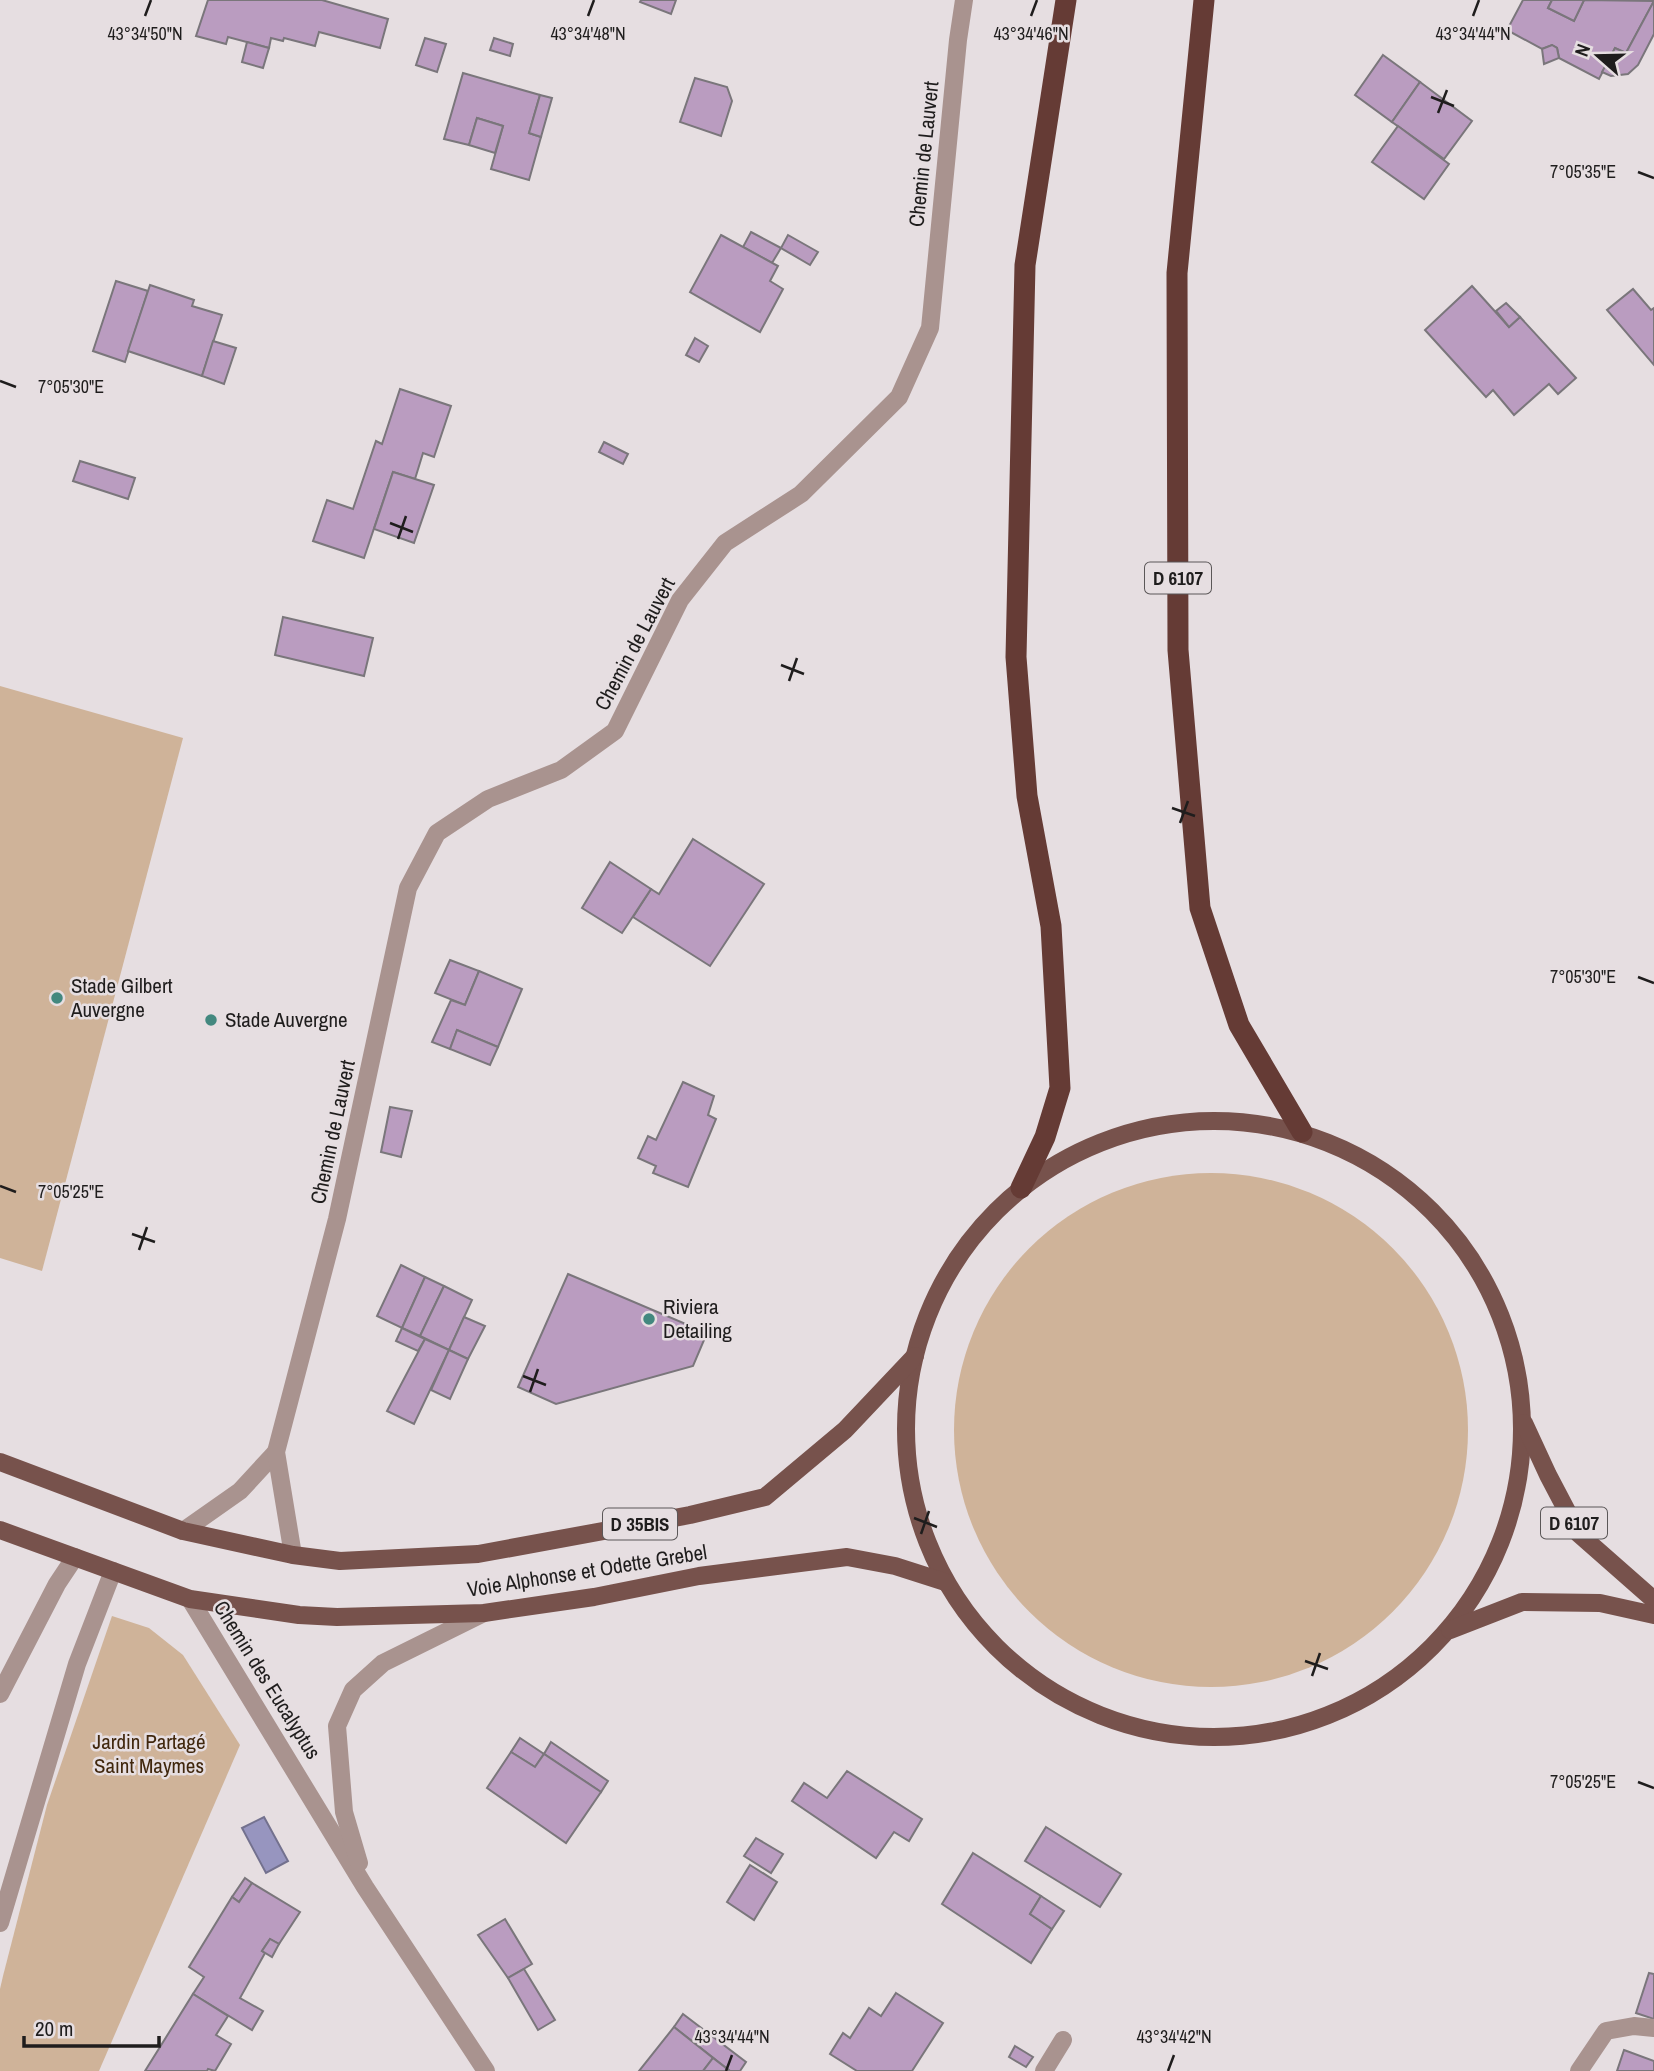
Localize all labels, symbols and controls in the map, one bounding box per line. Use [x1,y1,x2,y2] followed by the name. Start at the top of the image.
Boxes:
[107,21,183,46] text: 43°34'50"N
[550,21,626,46] text: 43°34'48"N
[993,21,1069,46] text: 43°34'46"N
[1435,21,1511,46] text: 43°34'44"N
[1563,21,1633,91] north arrow
[1568,40,1596,60] text: N
[901,79,946,228] street label: Chemin de Lauvert
[1550,159,1616,184] text: 7°05'35"E
[38,374,104,399] text: 7°05'30"E
[1145,562,1211,594] road number: D 6107
[587,572,682,715] street label: Chemin de Lauvert
[1550,964,1616,989] text: 7°05'30"E
[70,971,173,1024] place label: Stade Gilbert Auvergne
[49,990,65,1006] marker: Stade Gilbert Auvergne
[225,1005,348,1034] place label: Stade Auvergne
[203,1012,219,1028] marker: Stade Auvergne
[303,1057,362,1207] street label: Chemin de Lauvert
[38,1179,104,1204] text: 7°05'25"E
[663,1292,732,1345] place label: Riviera Detailing
[641,1311,657,1327] marker: Riviera Detailing
[603,1508,677,1540] road number: D 35BIS
[1541,1508,1607,1539] road number: D 6107
[465,1537,709,1604] street label: Voie Alphonse et Odette Grebel
[207,1595,328,1765] street label: Chemin des Eucalyptus
[93,1727,205,1780] park label: Jardin Partagé Saint Maymes
[1550,1769,1616,1794] text: 7°05'25"E
[24,2004,159,2048] scale bar
[35,2014,73,2043] text: 20 m
[694,2024,770,2049] text: 43°34'44"N
[1136,2024,1212,2049] text: 43°34'42"N

